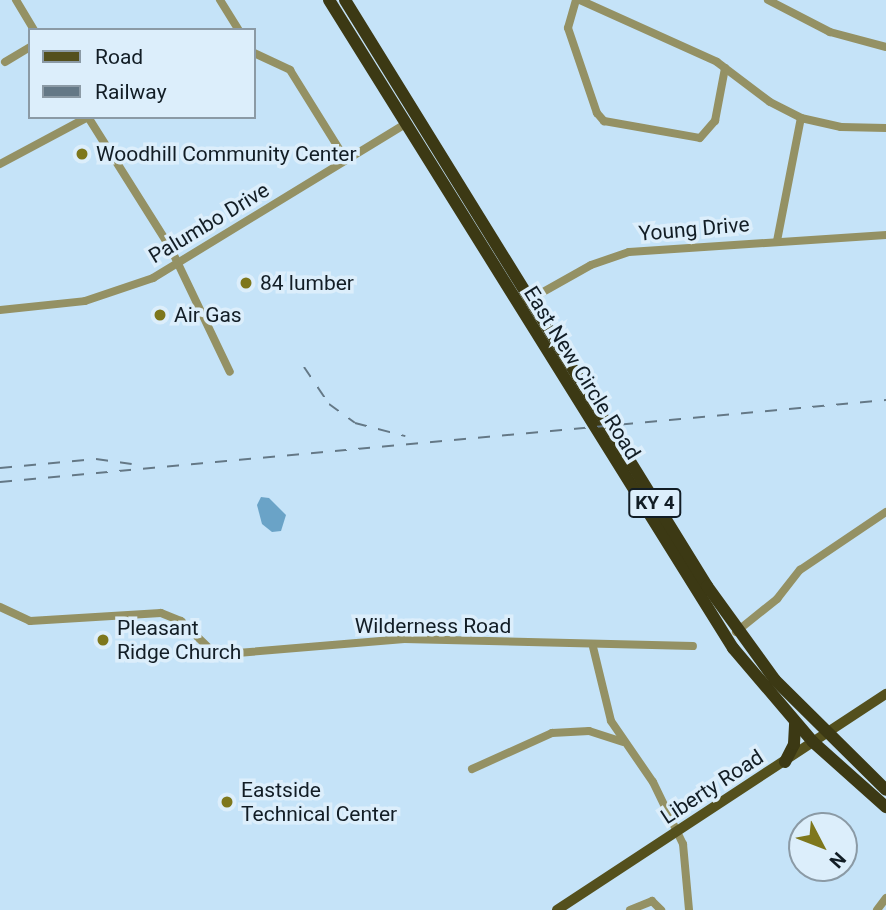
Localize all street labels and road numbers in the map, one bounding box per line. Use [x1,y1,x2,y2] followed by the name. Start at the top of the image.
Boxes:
[144,177,274,269] street label: Palumbo Drive
[637,212,751,246] street label: Young Drive
[518,282,646,464] street label: East New Circle Road
[627,488,683,518] road number: KY 4
[355,613,511,639] street label: Wilderness Road
[656,745,768,829] street label: Liberty Road

